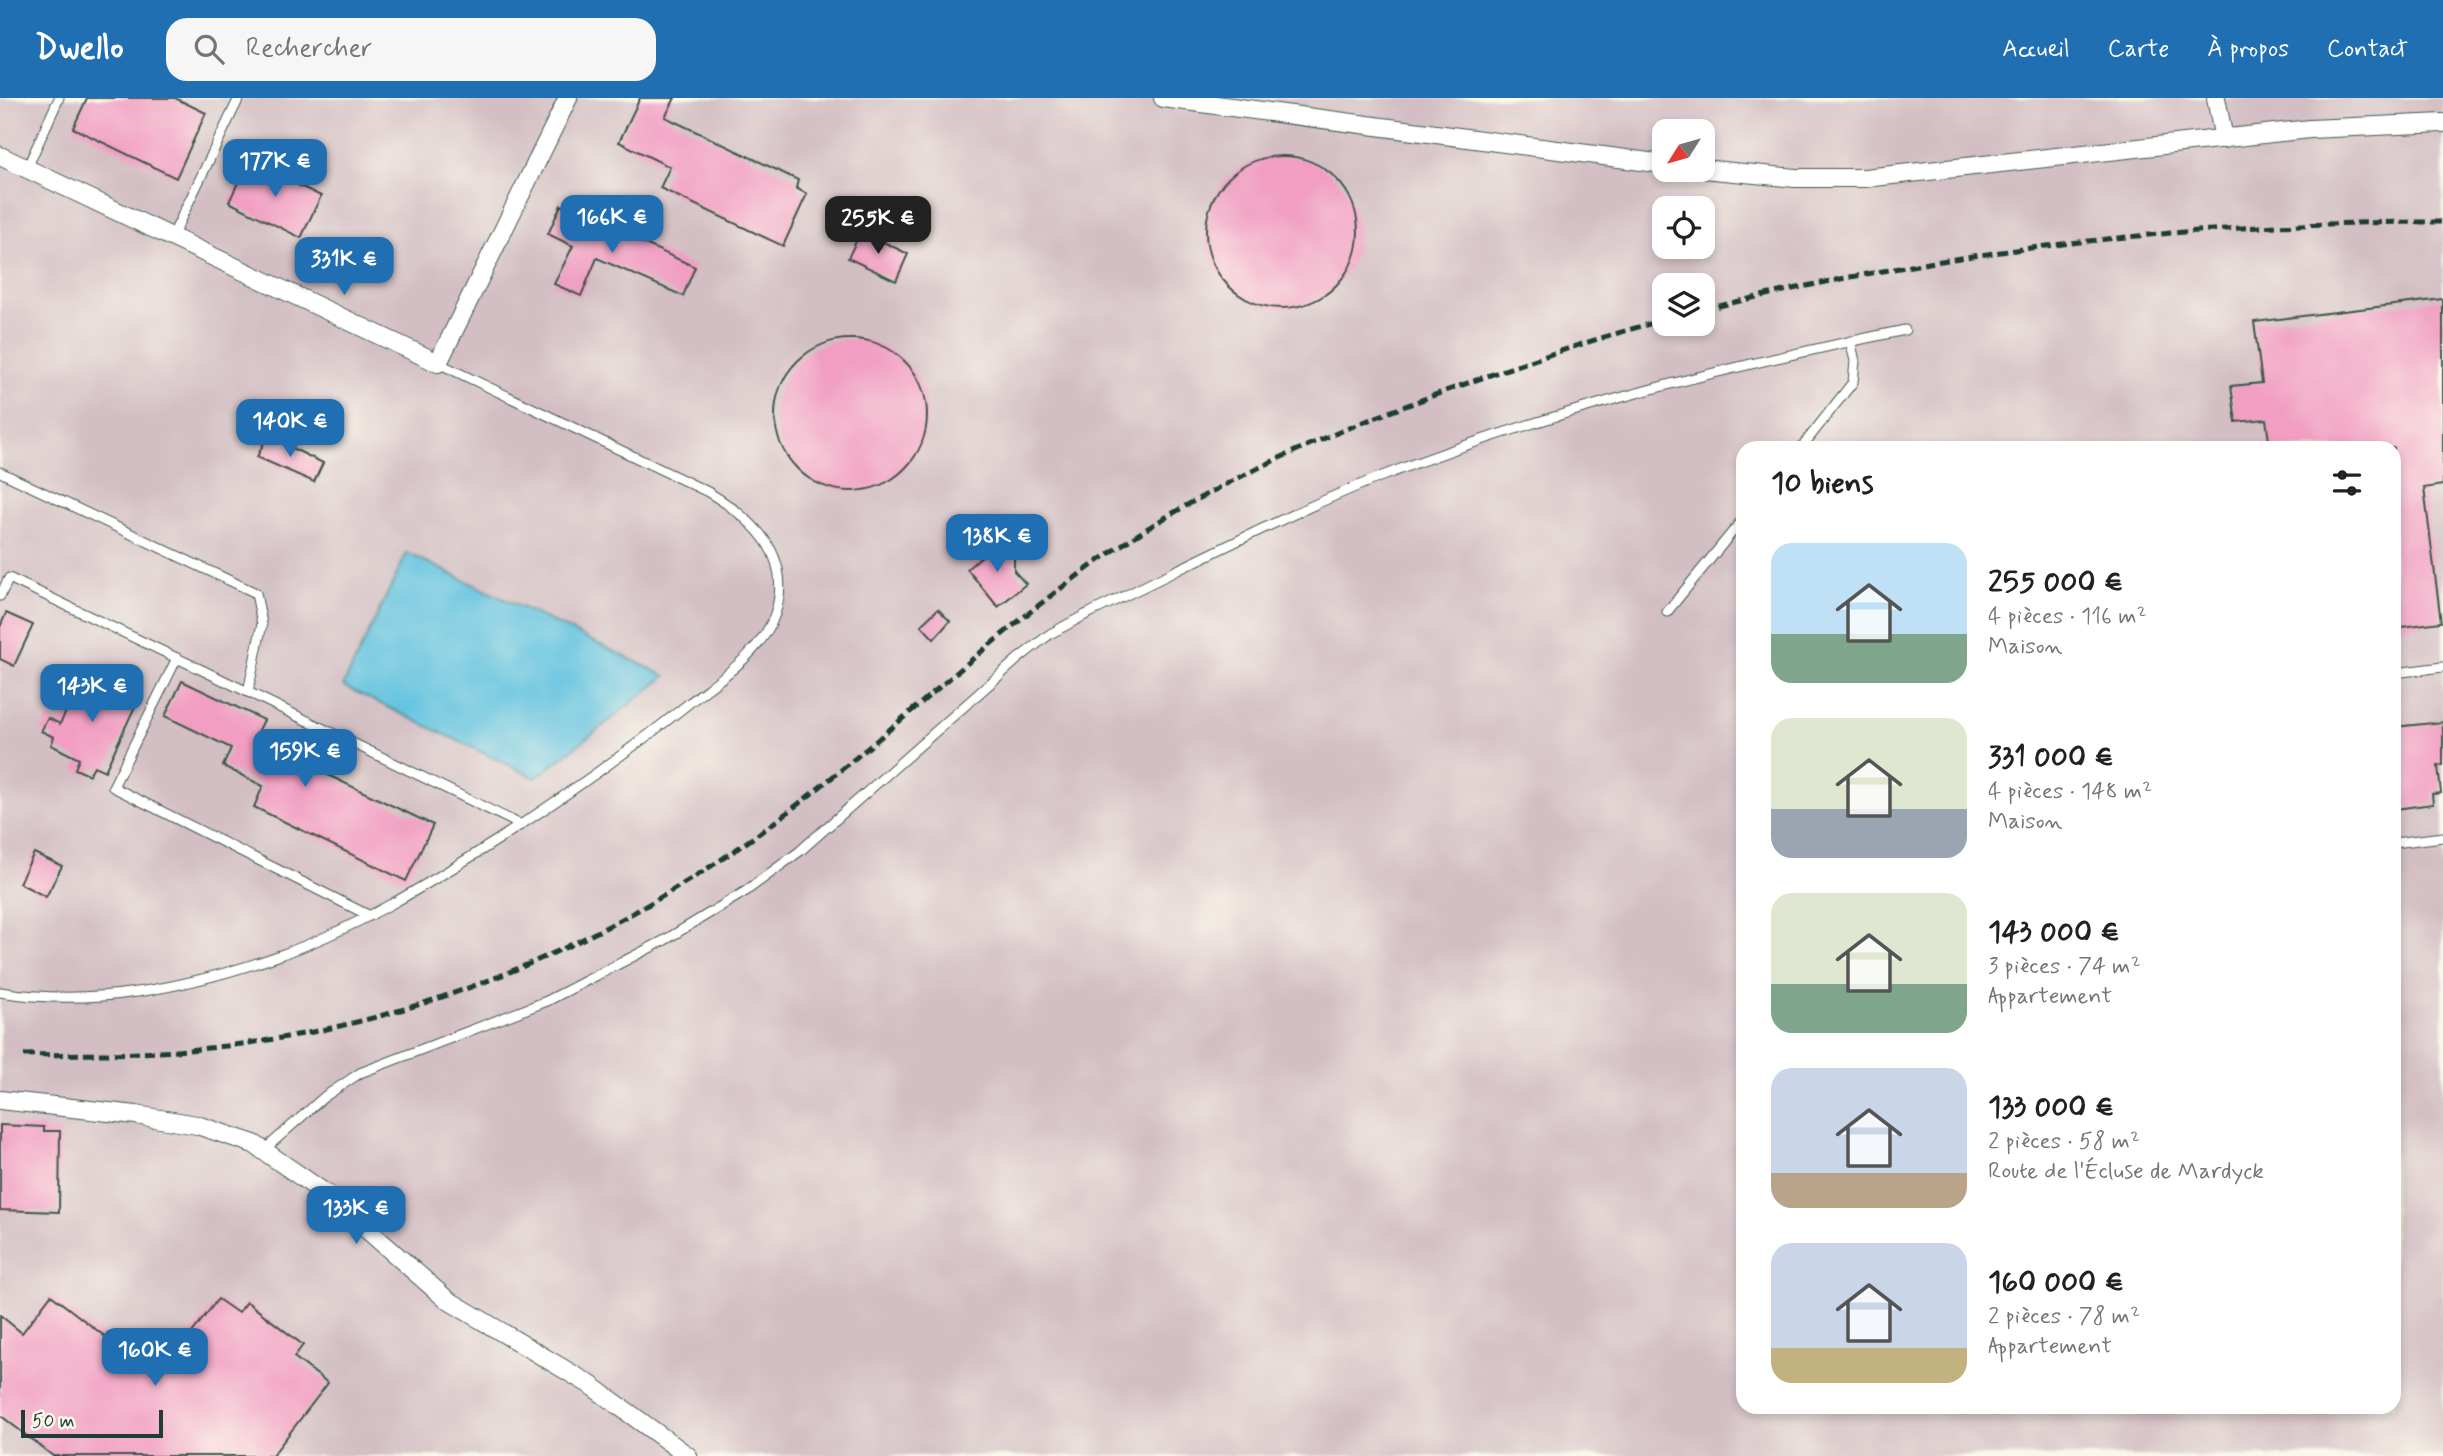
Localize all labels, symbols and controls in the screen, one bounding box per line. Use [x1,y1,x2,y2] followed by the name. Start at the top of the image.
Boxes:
[166,18,656,81] search box
[35,27,124,71] text: Dwello
[190,30,228,68] icon: search
[246,32,372,66] text: Rechercher
[2002,34,2070,65] text: Accueil
[2108,34,2169,65] text: Carte
[2207,34,2289,65] text: À propos
[2327,34,2408,65] text: Contact
[1652,119,1715,182] north arrow
[1652,119,1715,336] map controls
[218,140,332,199] pin: 177K €
[239,147,311,177] text: 177K €
[555,195,669,255] pin: 166K €
[1652,196,1715,259] button: locate
[821,197,935,256] pin: 255K €
[576,203,648,233] text: 166K €
[841,204,915,234] text: 255K €
[287,238,401,297] pin: 331K €
[311,245,377,275] text: 331K €
[1652,273,1715,336] button: layers
[233,400,347,459] pin: 140K €
[252,407,328,437] text: 140K €
[1771,464,1873,503] text: 10 biens
[2328,464,2366,502] icon: filters
[940,514,1054,574] pin: 138K €
[962,522,1032,552] text: 138K €
[1988,563,2123,602] text: 255 000 €
[1827,571,1911,655] icon: home
[1988,602,2147,632] text: 4 pièces · 116 m²
[1988,632,2063,662] text: Maison
[35,664,149,724] pin: 143K €
[56,672,128,702] text: 143K €
[248,730,362,789] pin: 159K €
[269,737,341,767] text: 159K €
[1988,738,2114,777] text: 331 000 €
[1827,746,1911,830] icon: home
[1988,777,2152,807] text: 4 pièces · 148 m²
[1988,807,2063,837] text: Maison
[1988,913,2120,952] text: 143 000 €
[1827,921,1911,1005] icon: home
[1988,952,2141,982] text: 3 pièces · 74 m²
[1988,982,2112,1012] text: Appartement
[1988,1088,2114,1127] text: 133 000 €
[1827,1096,1911,1180] icon: home
[1988,1127,2140,1157] text: 2 pièces · 58 m²
[1988,1157,2264,1187] text: Route de l'Écluse de Mardyck
[299,1186,413,1246] pin: 133K €
[323,1194,389,1224] text: 133K €
[1988,1263,2124,1302] text: 160 000 €
[1827,1271,1911,1355] icon: home
[1988,1302,2140,1332] text: 2 pièces · 78 m²
[98,1328,212,1388] pin: 160K €
[1988,1332,2112,1362] text: Appartement
[118,1336,192,1366] text: 160K €
[21,1407,163,1439] scale bar
[32,1409,75,1434] text: 50 m

